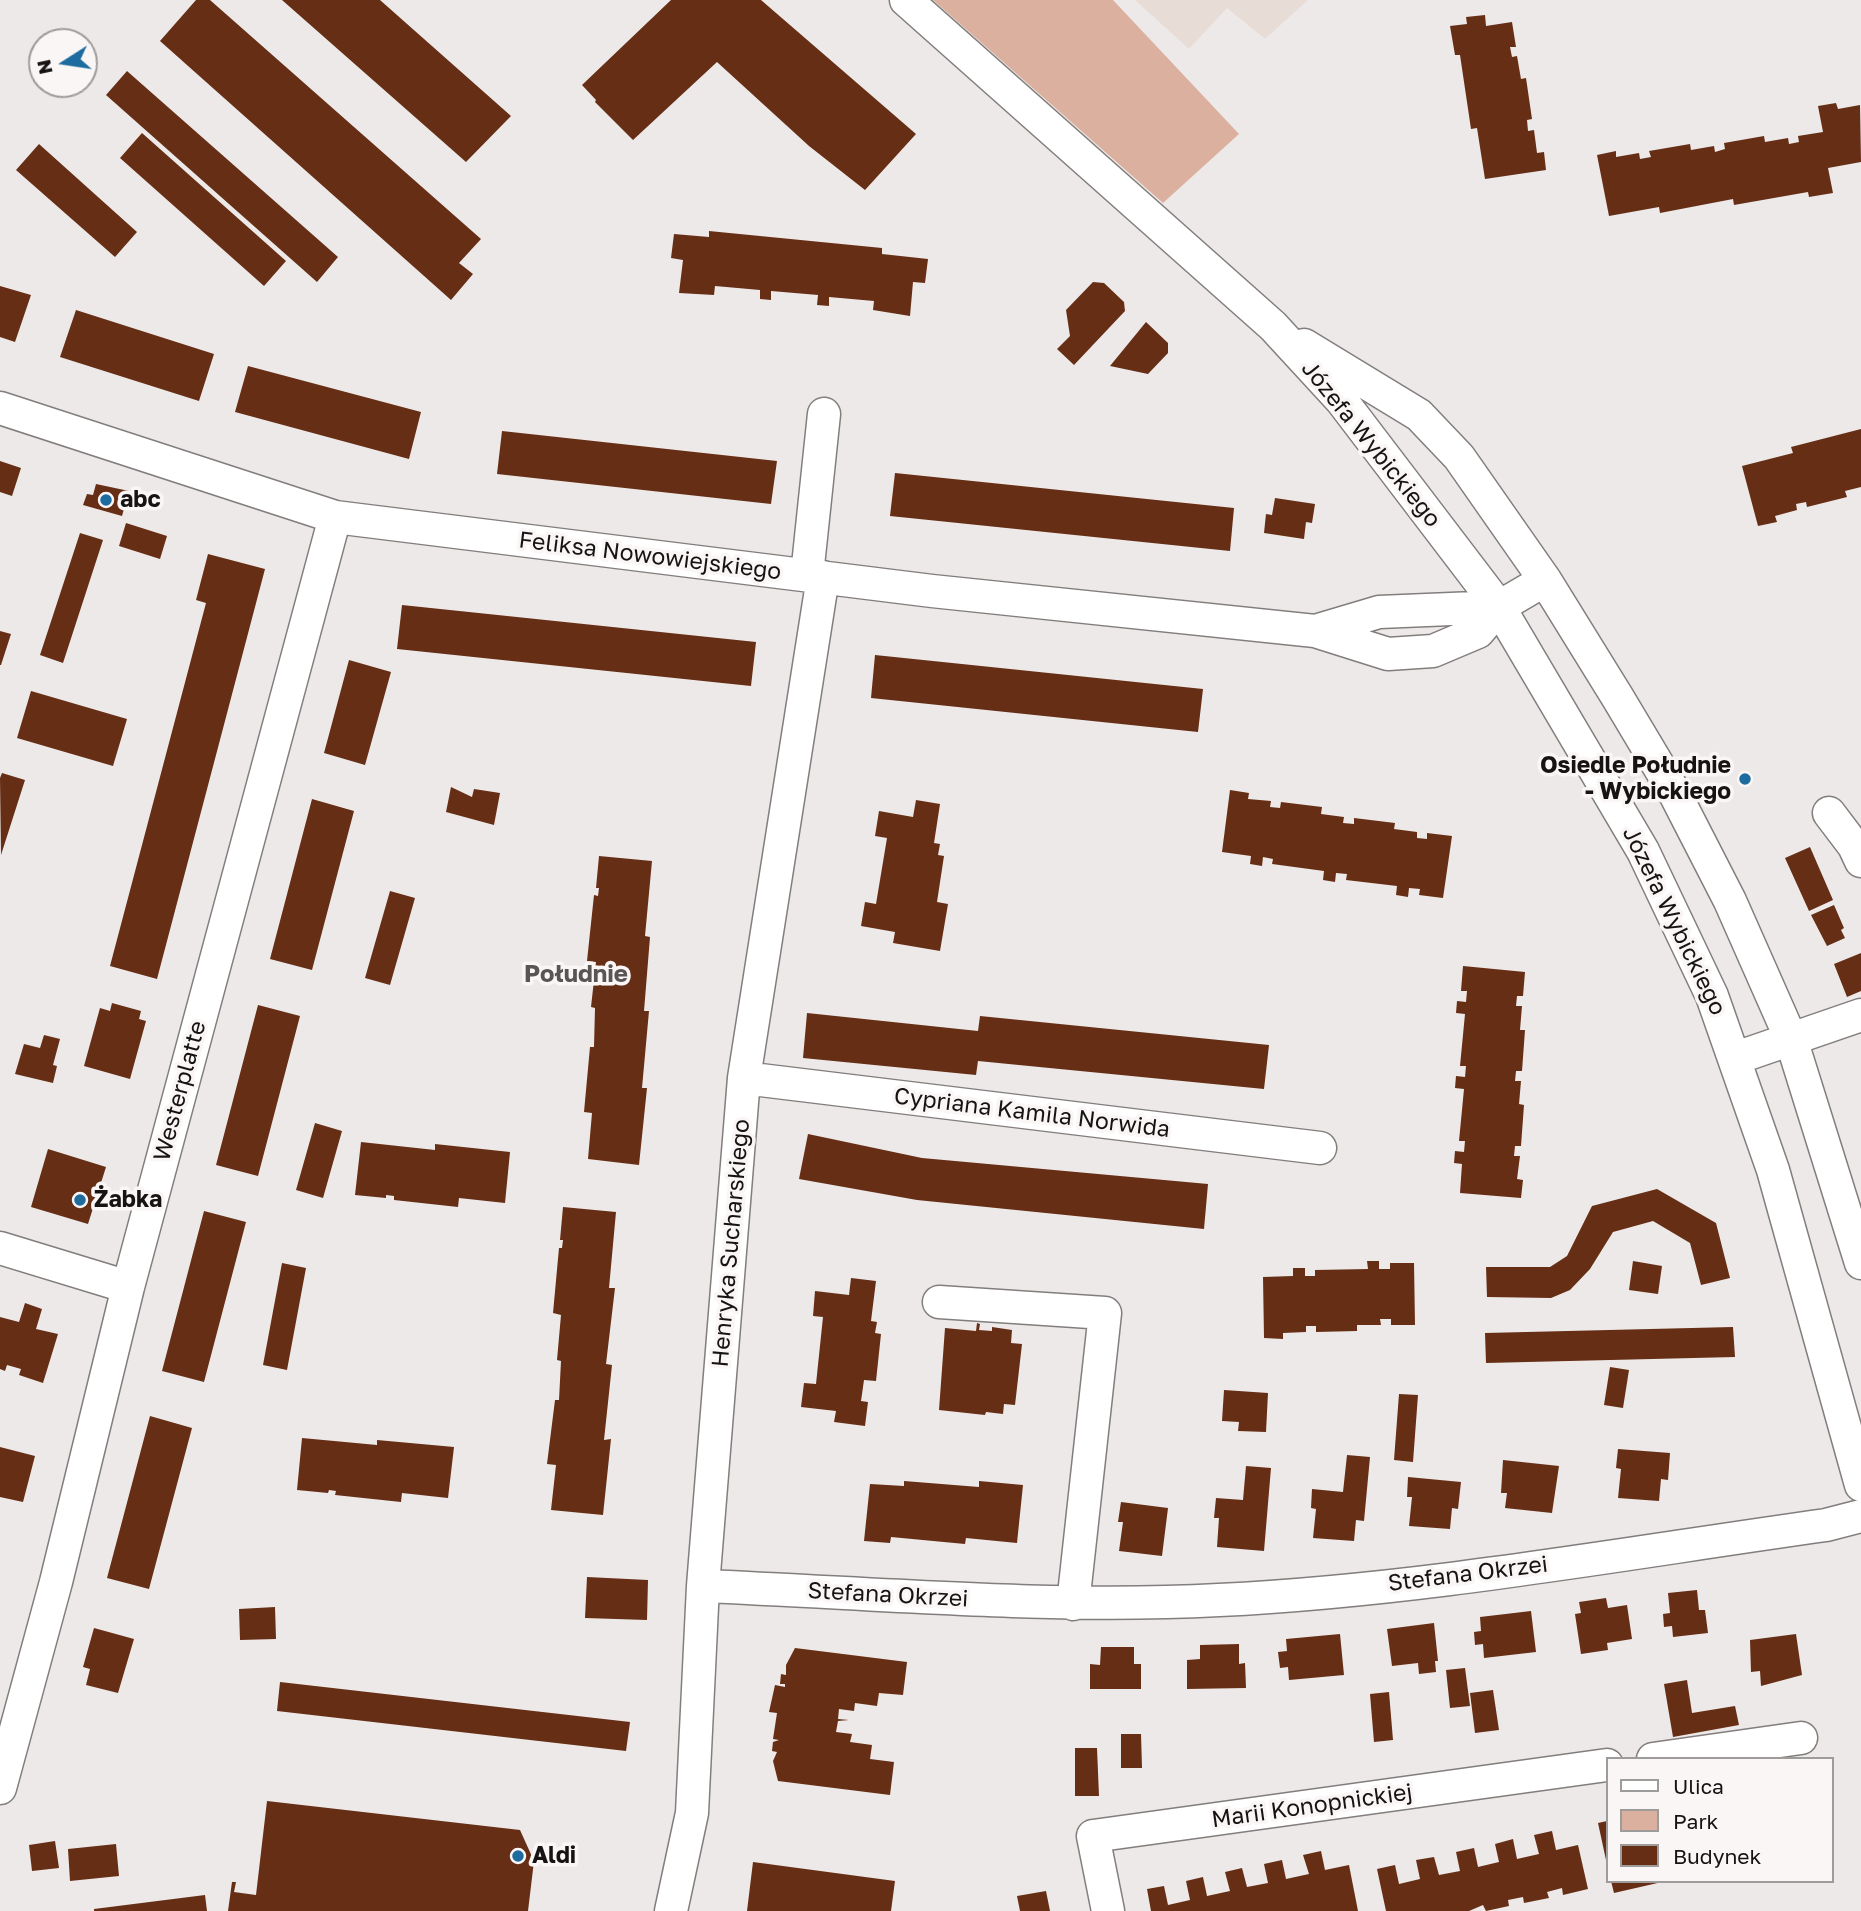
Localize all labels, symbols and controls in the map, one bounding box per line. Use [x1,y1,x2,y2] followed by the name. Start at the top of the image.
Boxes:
[28,28,98,98] north arrow
[31,58,57,77] text: N
[1295,355,1447,533] street label: Józefa Wybickiego
[120,486,161,514] place label: abc
[98,492,114,508] marker: abc
[517,526,783,586] street label: Feliksa Nowowiejskiego
[1540,752,1731,806] place label: Osiedle Południe - Wybickiego
[1737,771,1753,787] marker: Osiedle Południe - Wybickiego
[1616,822,1732,1020] street label: Józefa Wybickiego
[524,960,628,988] district label: Południe
[148,1018,212,1164] street label: Westerplatte
[893,1082,1171,1144] street label: Cypriana Kamila Norwida
[706,1118,756,1368] street label: Henryka Sucharskiego
[94,1186,162,1214] place label: Żabka
[72,1192,88,1208] marker: Żabka
[1386,1551,1550,1597] street label: Stefana Okrzei
[807,1577,969,1613] street label: Stefana Okrzei
[1605,1757,1833,1883] legend
[1673,1773,1724,1799] text: Ulica
[1210,1778,1414,1834] street label: Marii Konopnickiej
[1673,1808,1718,1834] text: Park
[532,1842,576,1870] place label: Aldi
[1673,1843,1761,1869] text: Budynek
[510,1848,526,1864] marker: Aldi

